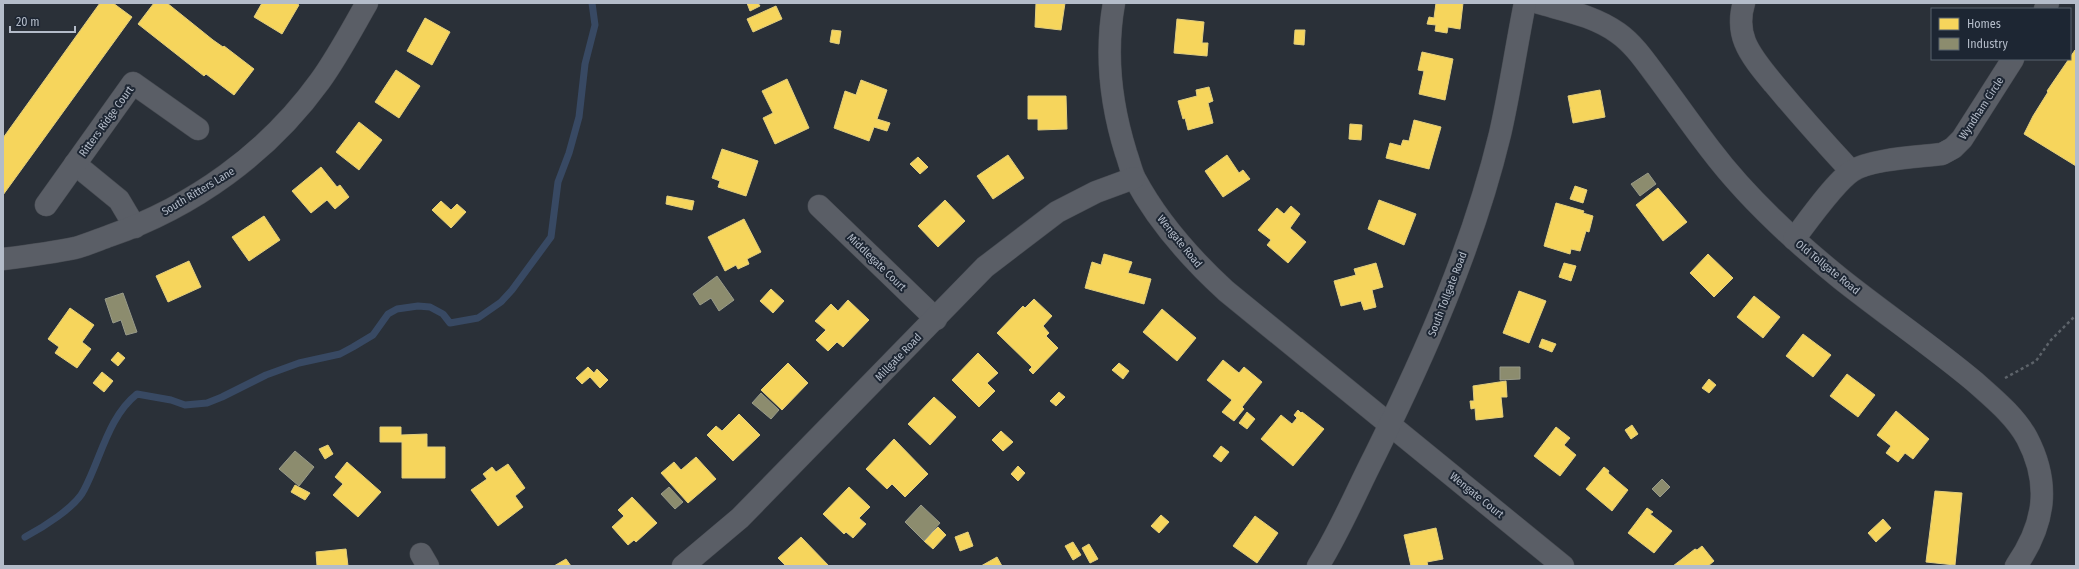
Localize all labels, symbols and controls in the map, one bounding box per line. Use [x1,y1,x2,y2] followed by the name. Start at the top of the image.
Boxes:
[10,8,75,34] scale bar
[1931,8,2071,60] legend
[16,15,40,29] text: 20 m
[1967,17,2001,31] text: Homes
[1967,37,2008,51] text: Industry
[1956,75,2006,142] street label: Wyndham Circle
[76,83,137,159] street label: Ritters Ridge Court
[160,165,237,218] street label: South Ritters Lane
[1154,212,1205,270] street label: Wengate Road
[845,231,909,294] street label: Middlegate Court
[1793,237,1862,297] street label: Old Tollgate Road
[1425,250,1470,338] street label: South Tollgate Road
[872,331,924,384] street label: Millgate Road
[1447,470,1507,521] street label: Wengate Court

